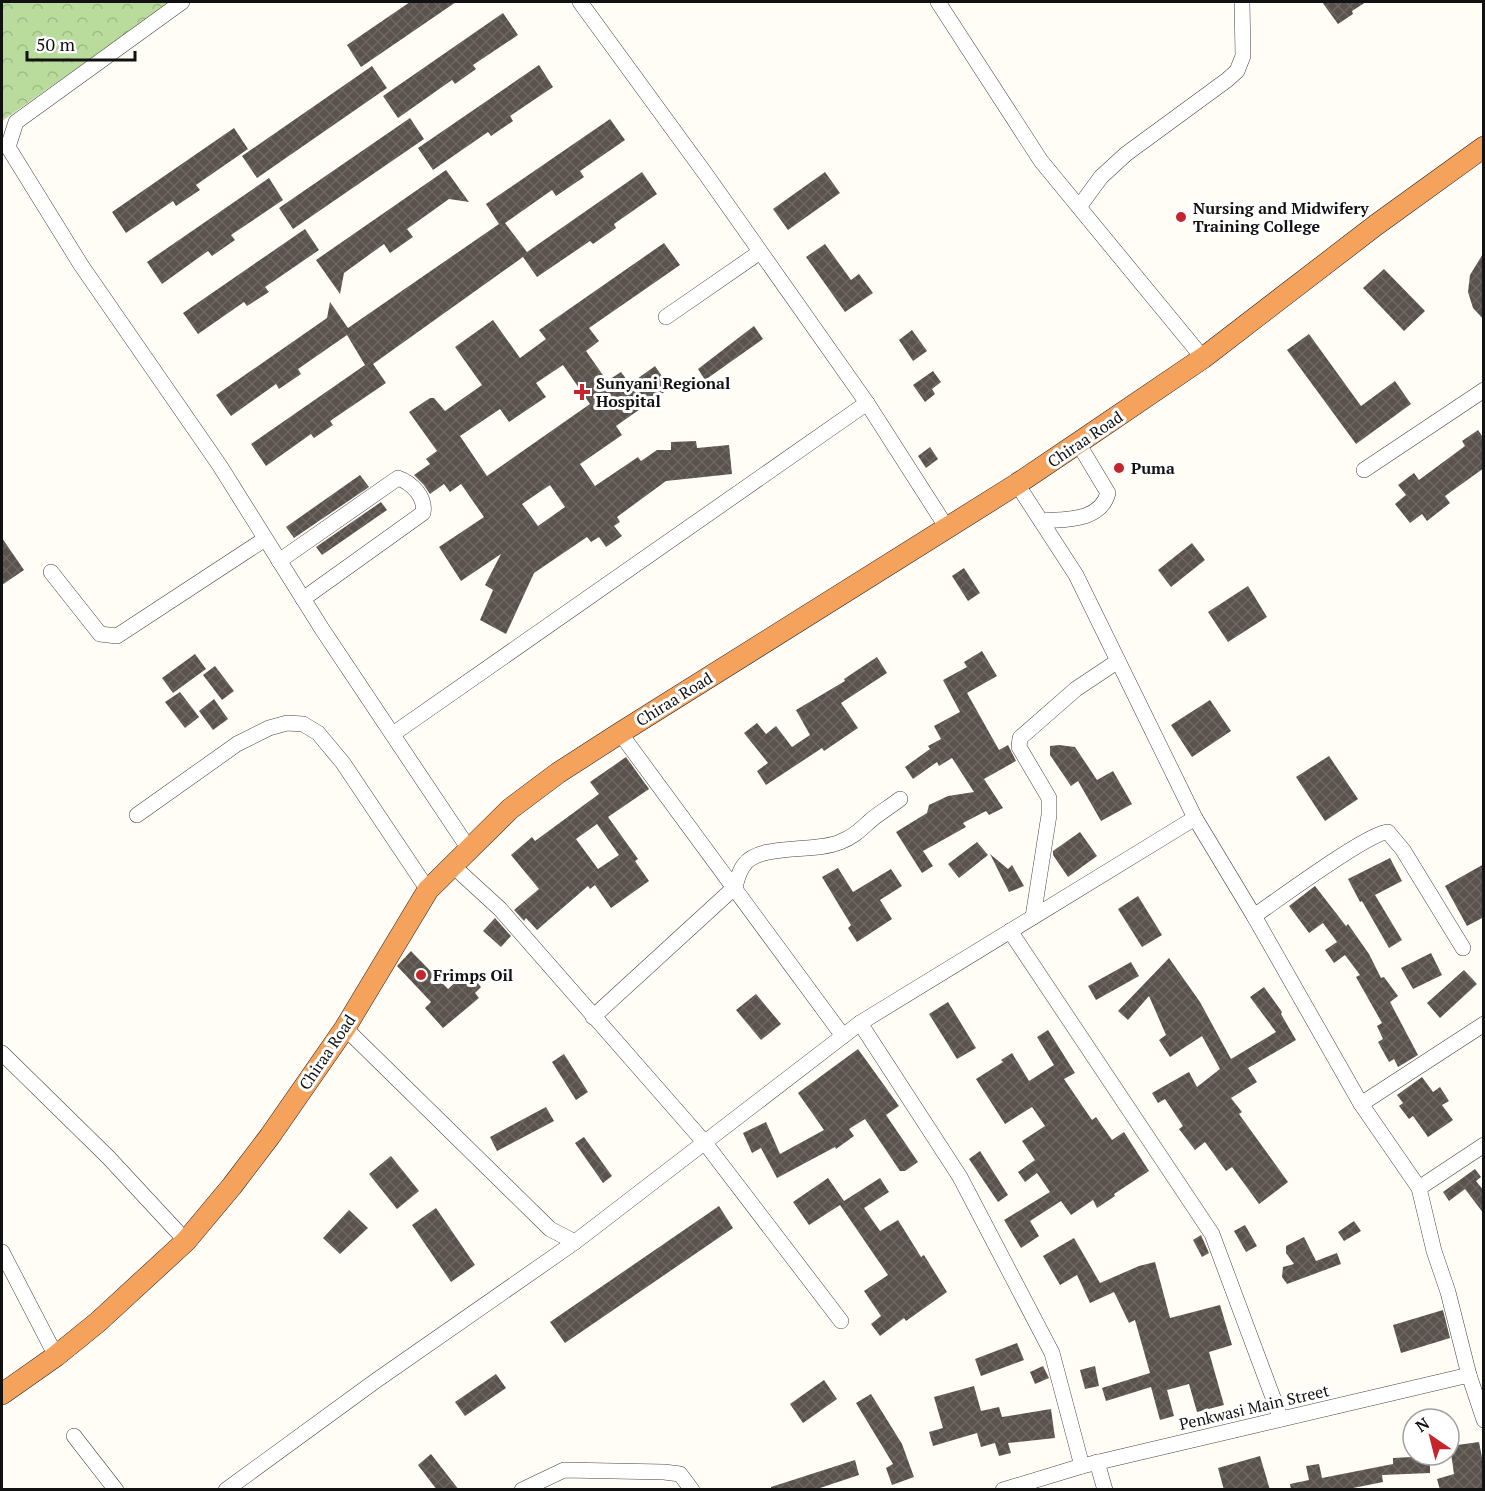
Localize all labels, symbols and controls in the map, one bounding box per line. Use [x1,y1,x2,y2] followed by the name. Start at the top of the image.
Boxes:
[27,24,135,62] scale bar
[36,32,76,56] text: 50 m
[1193,197,1369,237] place label: Nursing and Midwifery Training College
[1174,210,1188,224] marker: Nursing and Midwifery Training College
[596,372,730,412] place label: Sunyani Regional Hospital
[573,383,591,401] marker: Sunyani Regional Hospital
[1043,406,1127,472] street label: Chiraa Road
[1131,457,1175,479] place label: Puma
[1112,461,1126,475] marker: Puma
[632,667,717,731] street label: Chiraa Road
[433,964,513,986] place label: Frimps Oil
[414,968,428,982] marker: Frimps Oil
[294,1010,360,1094] street label: Chiraa Road
[1177,1379,1331,1435] street label: Penkwasi Main Street
[1401,1407,1461,1467] north arrow
[1411,1412,1434,1437] text: N

